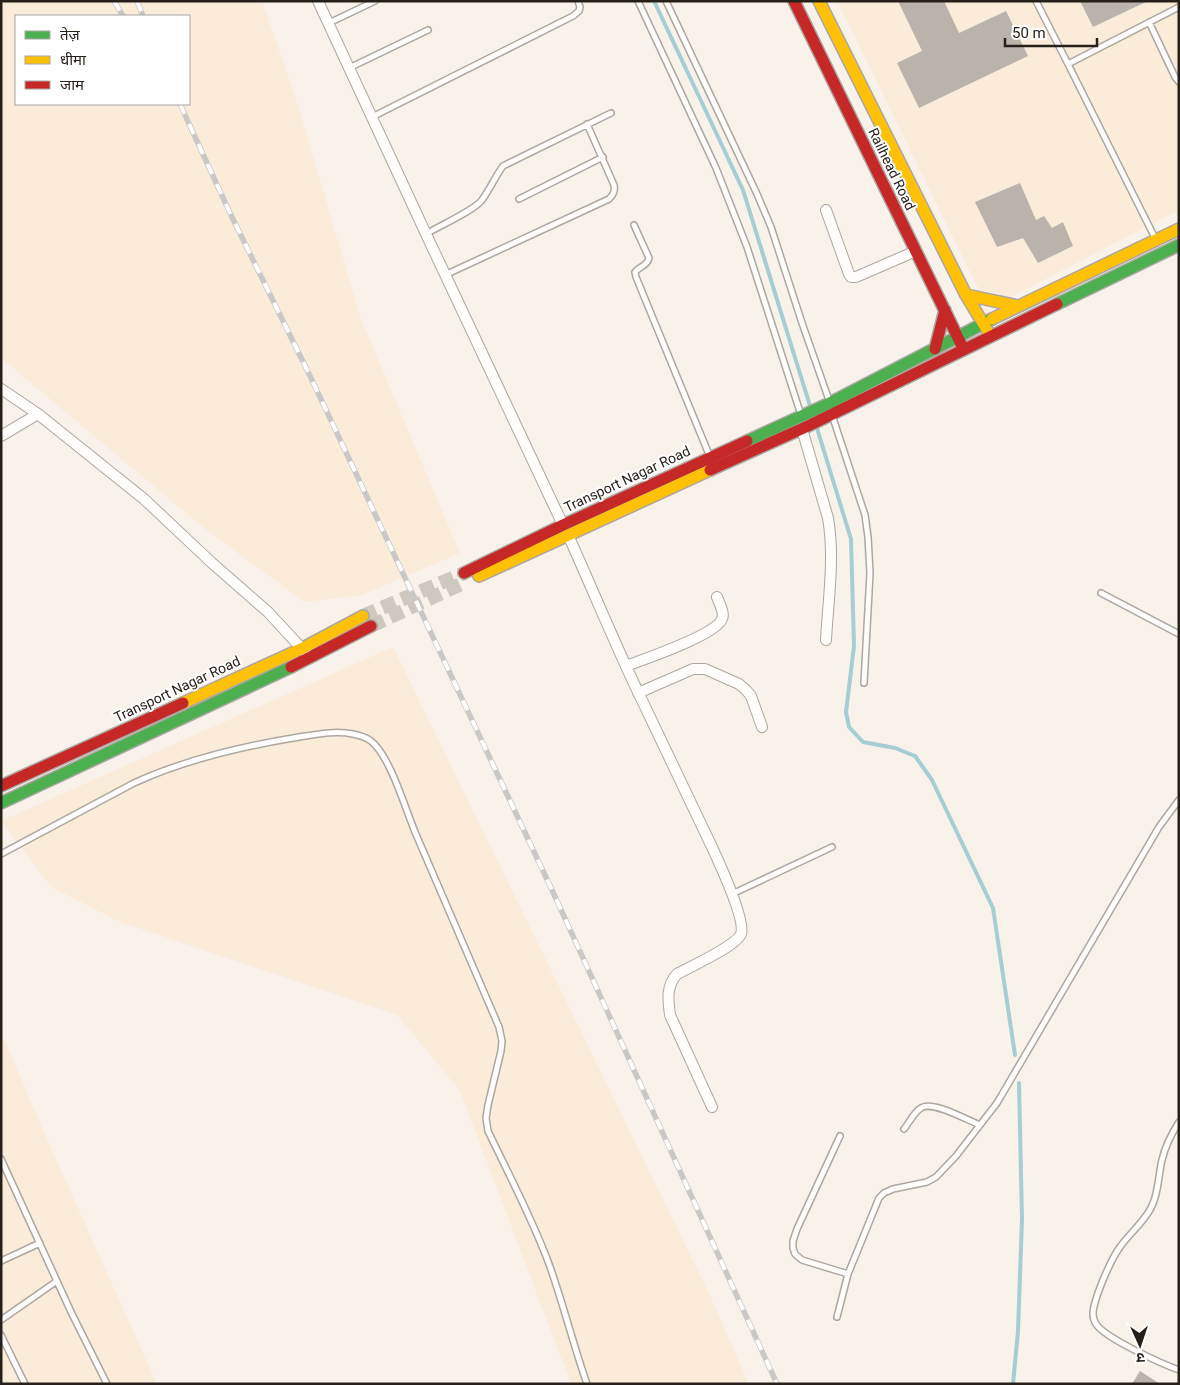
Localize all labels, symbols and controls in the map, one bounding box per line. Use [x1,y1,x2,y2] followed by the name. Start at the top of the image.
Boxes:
[15,15,190,105] legend
[1005,15,1098,47] scale bar
[1012,24,1046,42] text: 50 m
[60,26,81,44] text: तेज़
[60,51,87,69] text: धीमा
[60,76,85,94] text: जाम
[865,125,919,213] street label: Railhead Road
[561,443,693,515] street label: Transport Nagar Road
[111,653,243,725] street label: Transport Nagar Road
[1115,1320,1165,1370] north arrow
[1135,1350,1145,1366] text: उ

